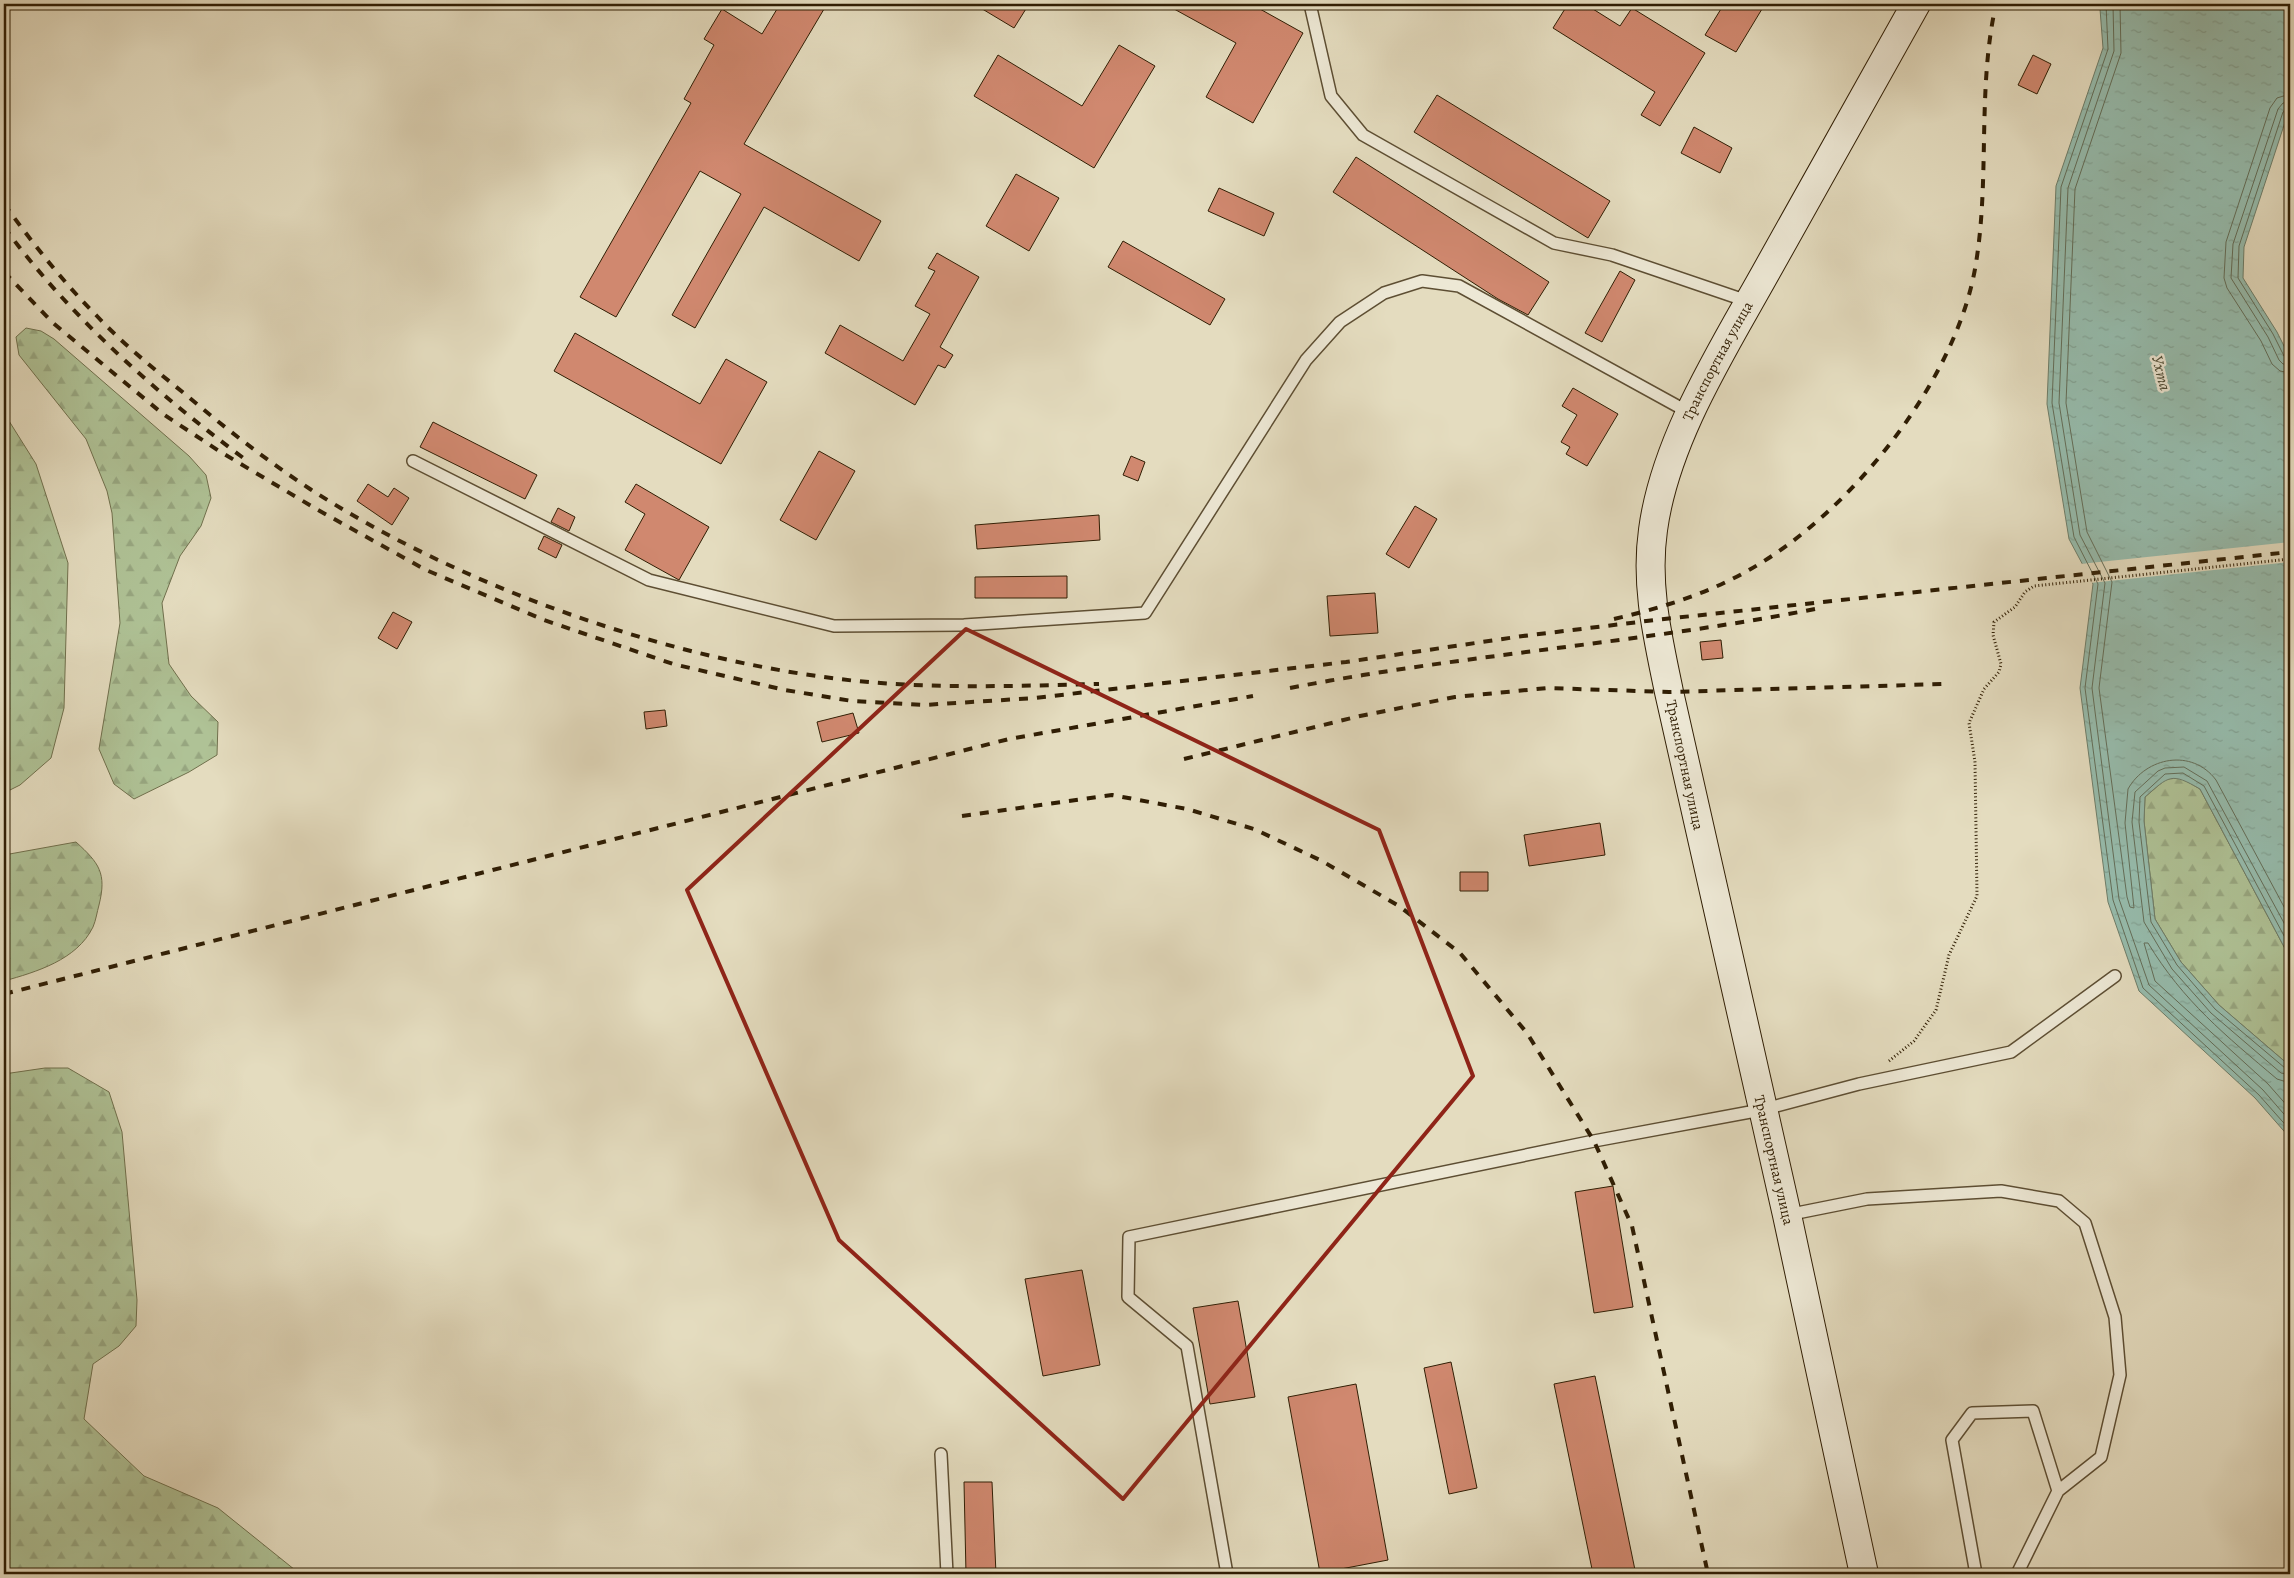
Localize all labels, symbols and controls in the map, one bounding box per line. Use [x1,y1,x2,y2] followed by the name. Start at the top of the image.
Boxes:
[1678,297,1758,424] street label: Транспортная улица
[2146,353,2176,393] water label: Ухта
[1661,698,1709,832] street label: Транспортная улица
[1749,1093,1799,1227] street label: Транспортная улица

